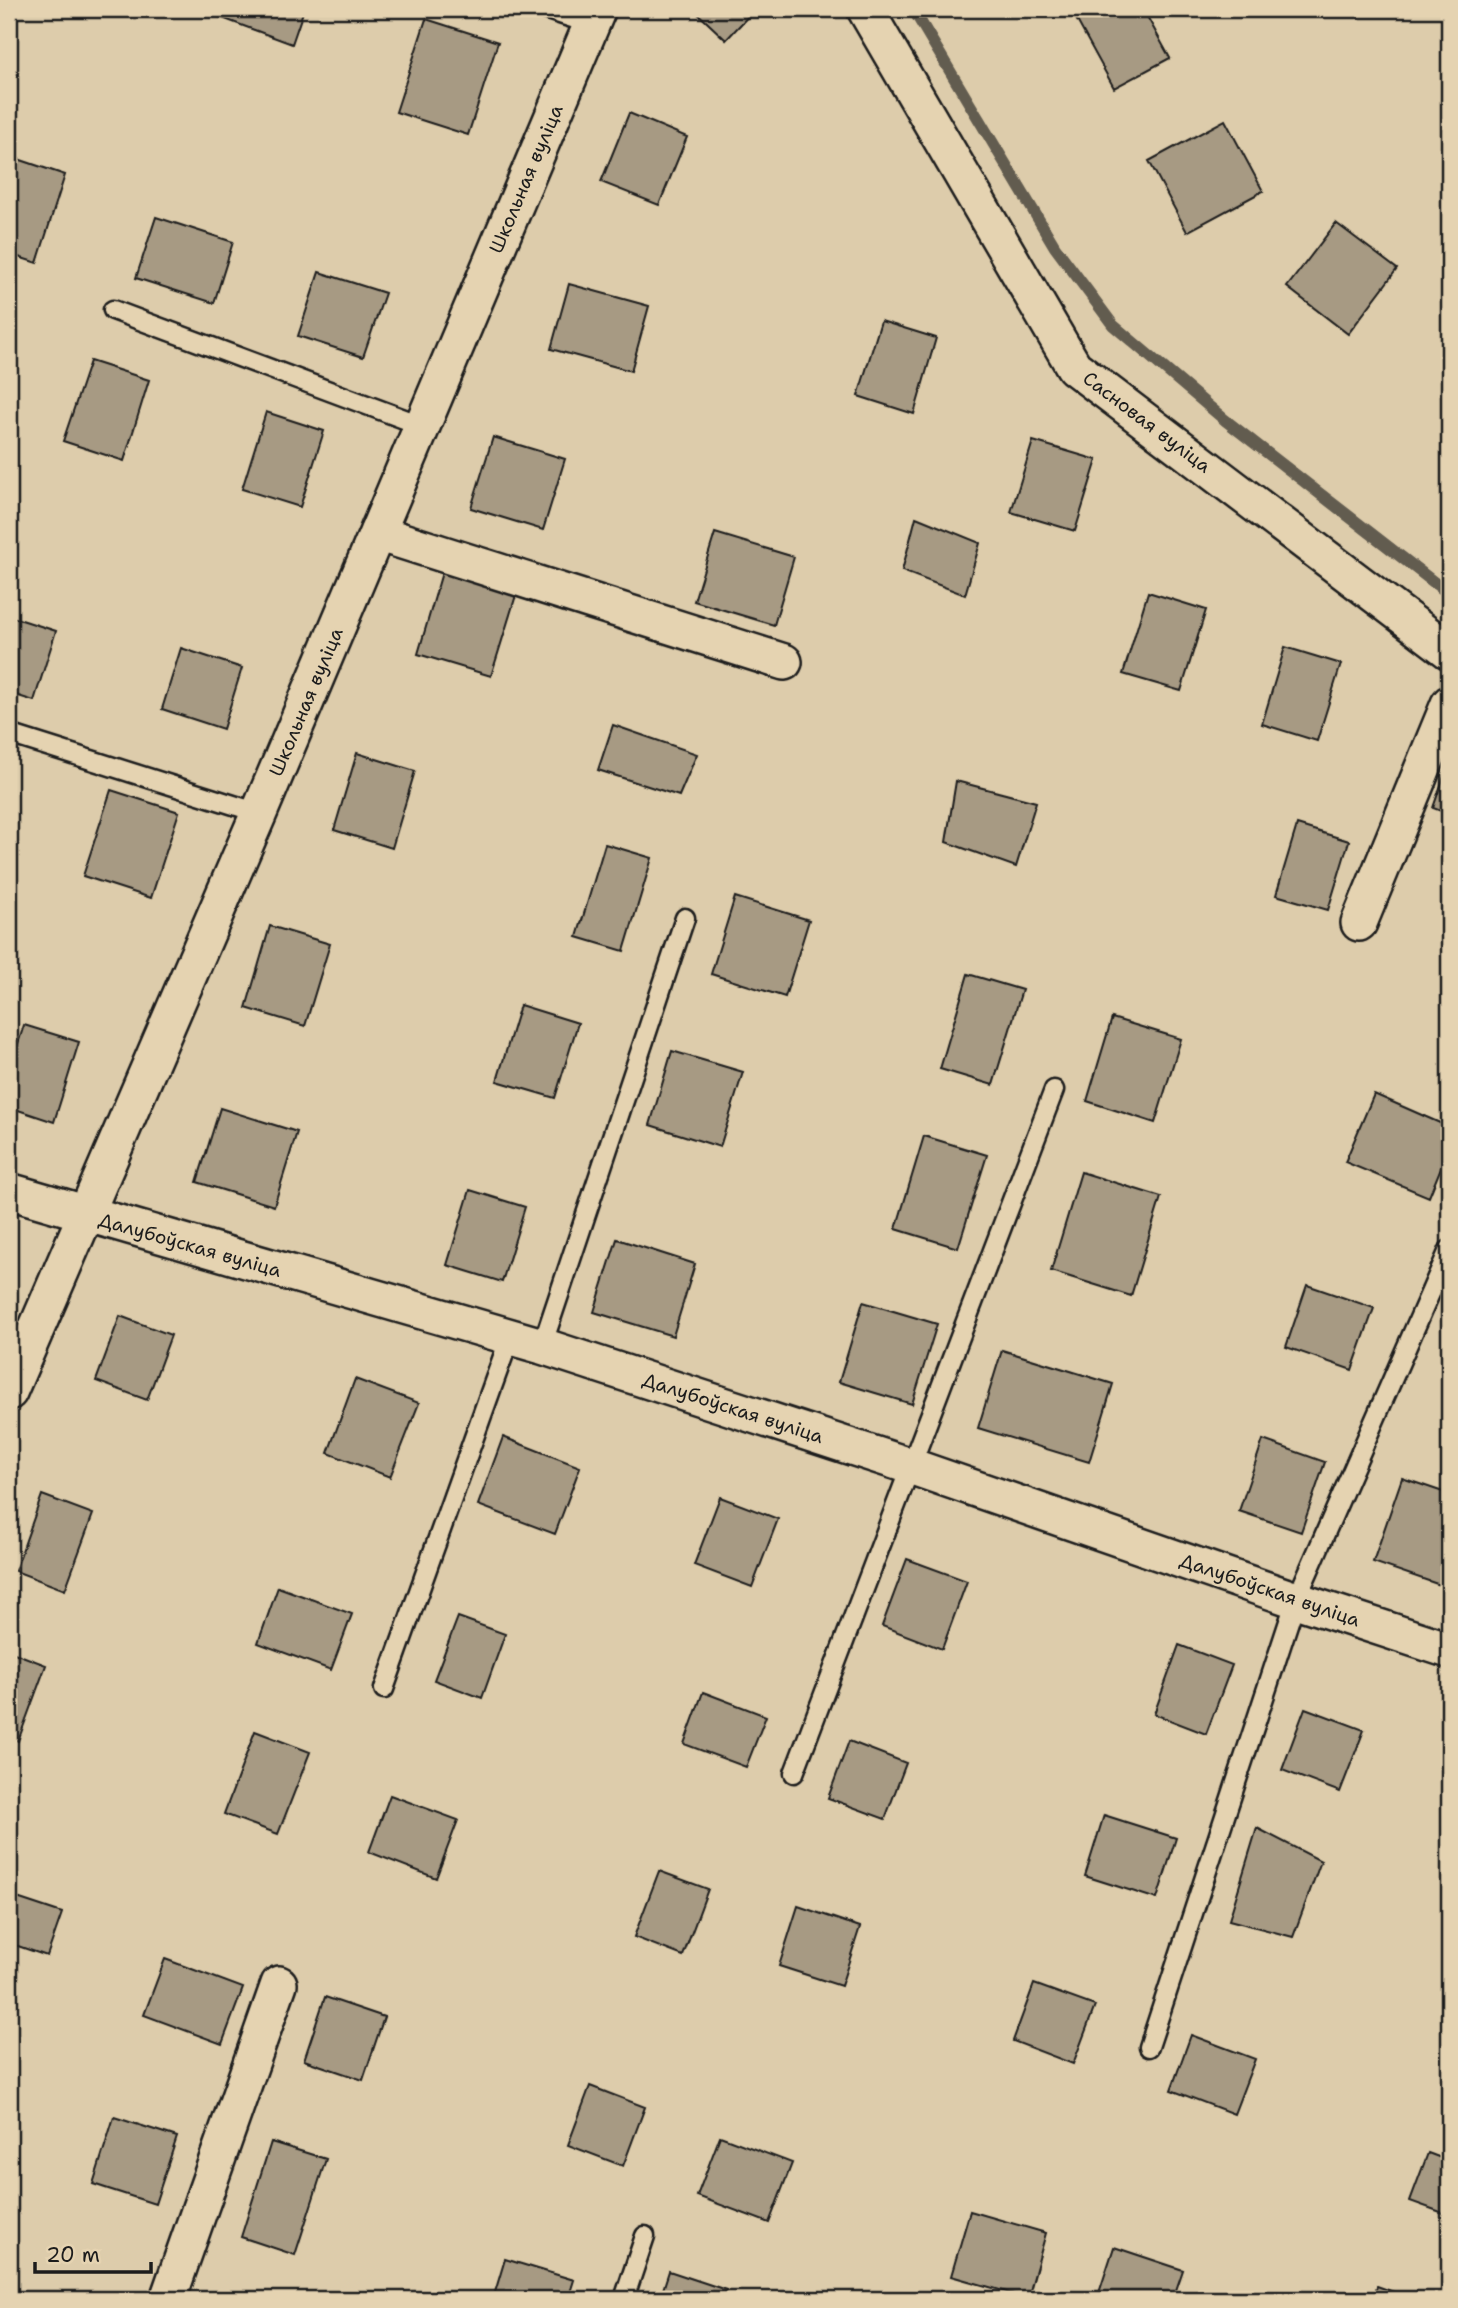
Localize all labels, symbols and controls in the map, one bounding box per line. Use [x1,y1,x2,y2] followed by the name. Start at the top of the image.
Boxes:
[483,101,569,257] street label: Школьная вуліца
[1078,366,1216,478] street label: Сасновая вуліца
[263,624,349,780] street label: Школьная вуліца
[96,1207,284,1283] street label: Далубоўская вуліца
[639,1367,827,1449] street label: Далубоўская вуліца
[1177,1547,1364,1633] street label: Далубоўская вуліца
[35,2231,150,2275] scale bar
[46,2241,100,2269] text: 20 m

